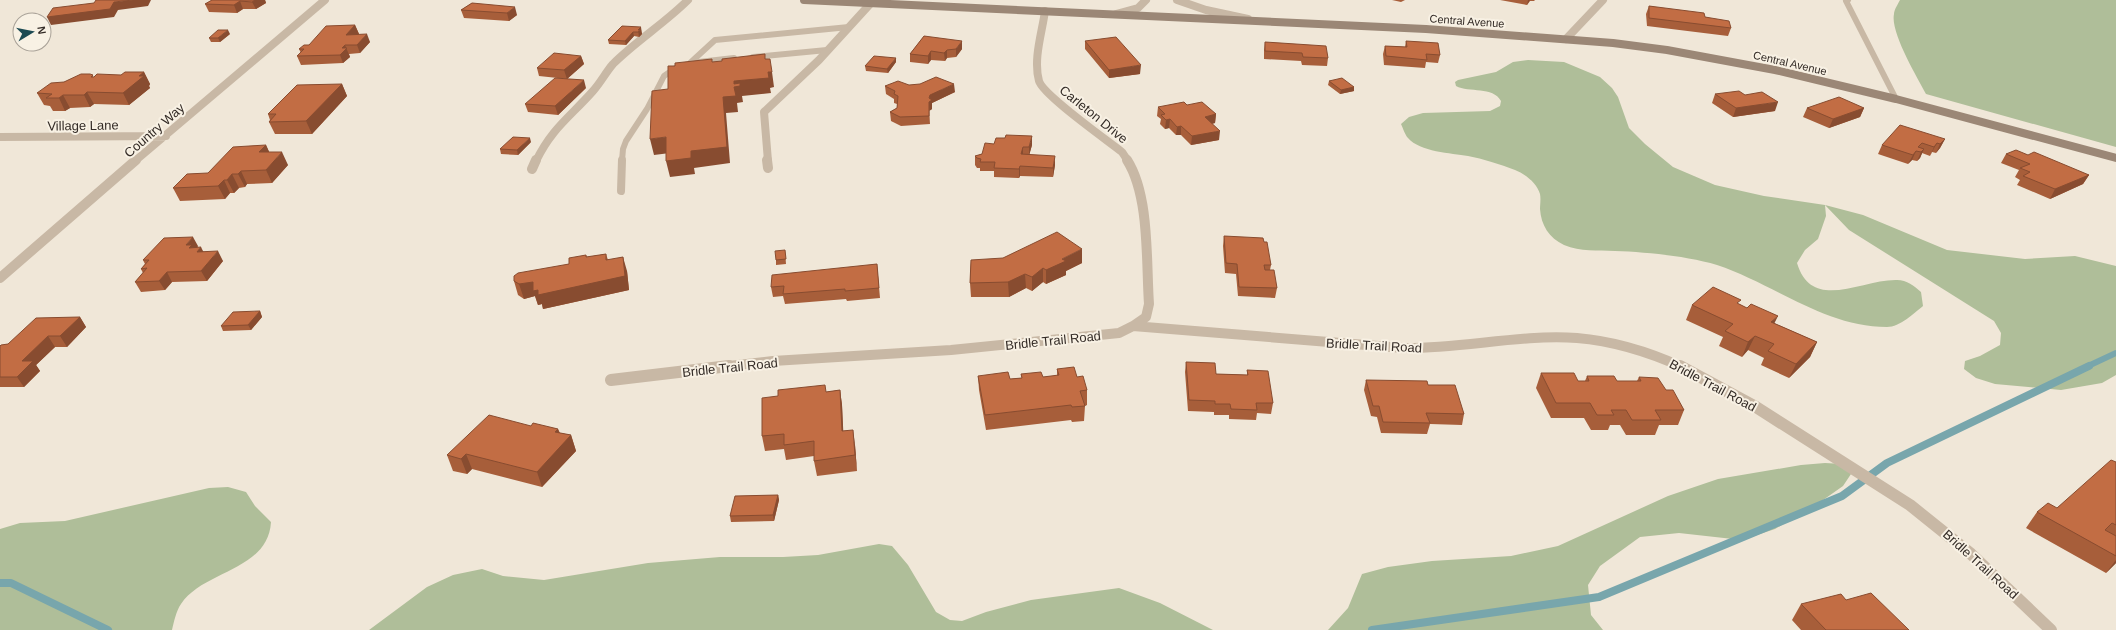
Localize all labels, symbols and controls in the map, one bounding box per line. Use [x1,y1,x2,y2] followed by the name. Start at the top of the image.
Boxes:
[12,12,52,52] north arrow
[1429,12,1505,30] street label: Central Avenue
[35,25,48,35] text: N
[1752,49,1828,77] street label: Central Avenue
[1057,82,1131,146] street label: Carleton Drive
[121,100,188,161] street label: Country Way
[47,117,119,134] street label: Village Lane
[1004,328,1102,353] street label: Bridle Trail Road
[1326,335,1422,356] street label: Bridle Trail Road
[681,355,779,380] street label: Bridle Trail Road
[1667,356,1759,415] street label: Bridle Trail Road
[1940,527,2021,602] street label: Bridle Trail Road

